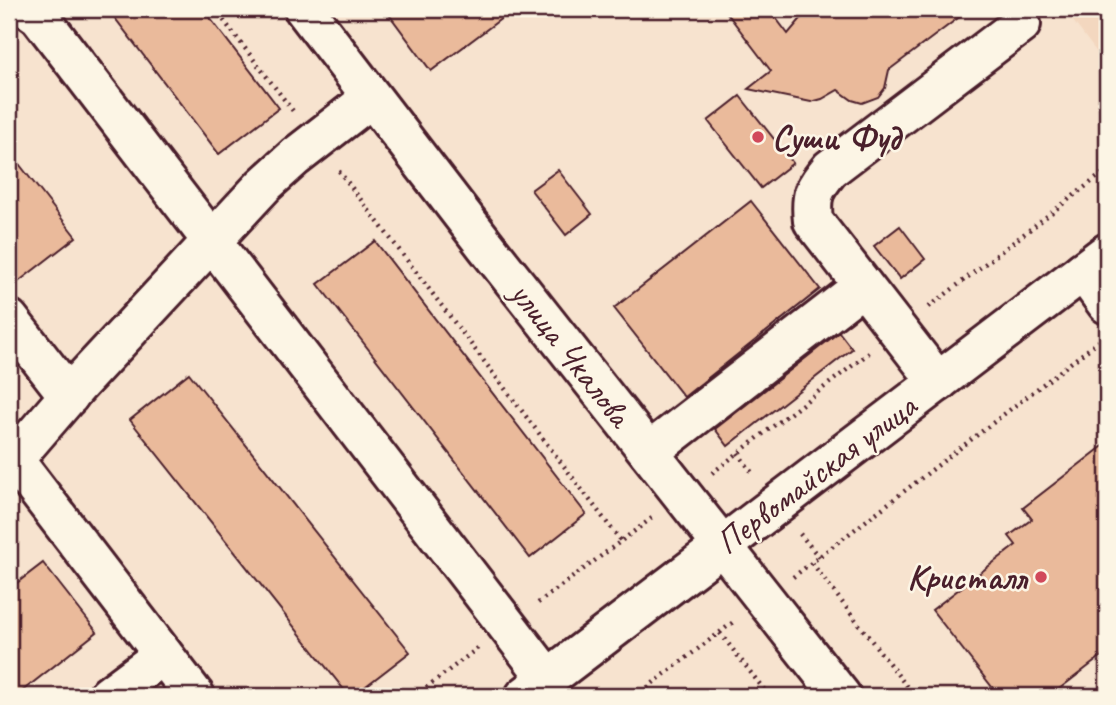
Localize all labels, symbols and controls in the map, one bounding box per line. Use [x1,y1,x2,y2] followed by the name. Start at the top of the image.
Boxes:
[772,115,904,160] place label: Суши Фуд
[750,129,766,145] marker: Суши Фуд
[499,271,643,438] street label: улица Чкалова
[707,383,927,564] street label: Первомайская улица
[907,555,1029,600] place label: Кристалл
[1033,569,1049,585] marker: Кристалл

